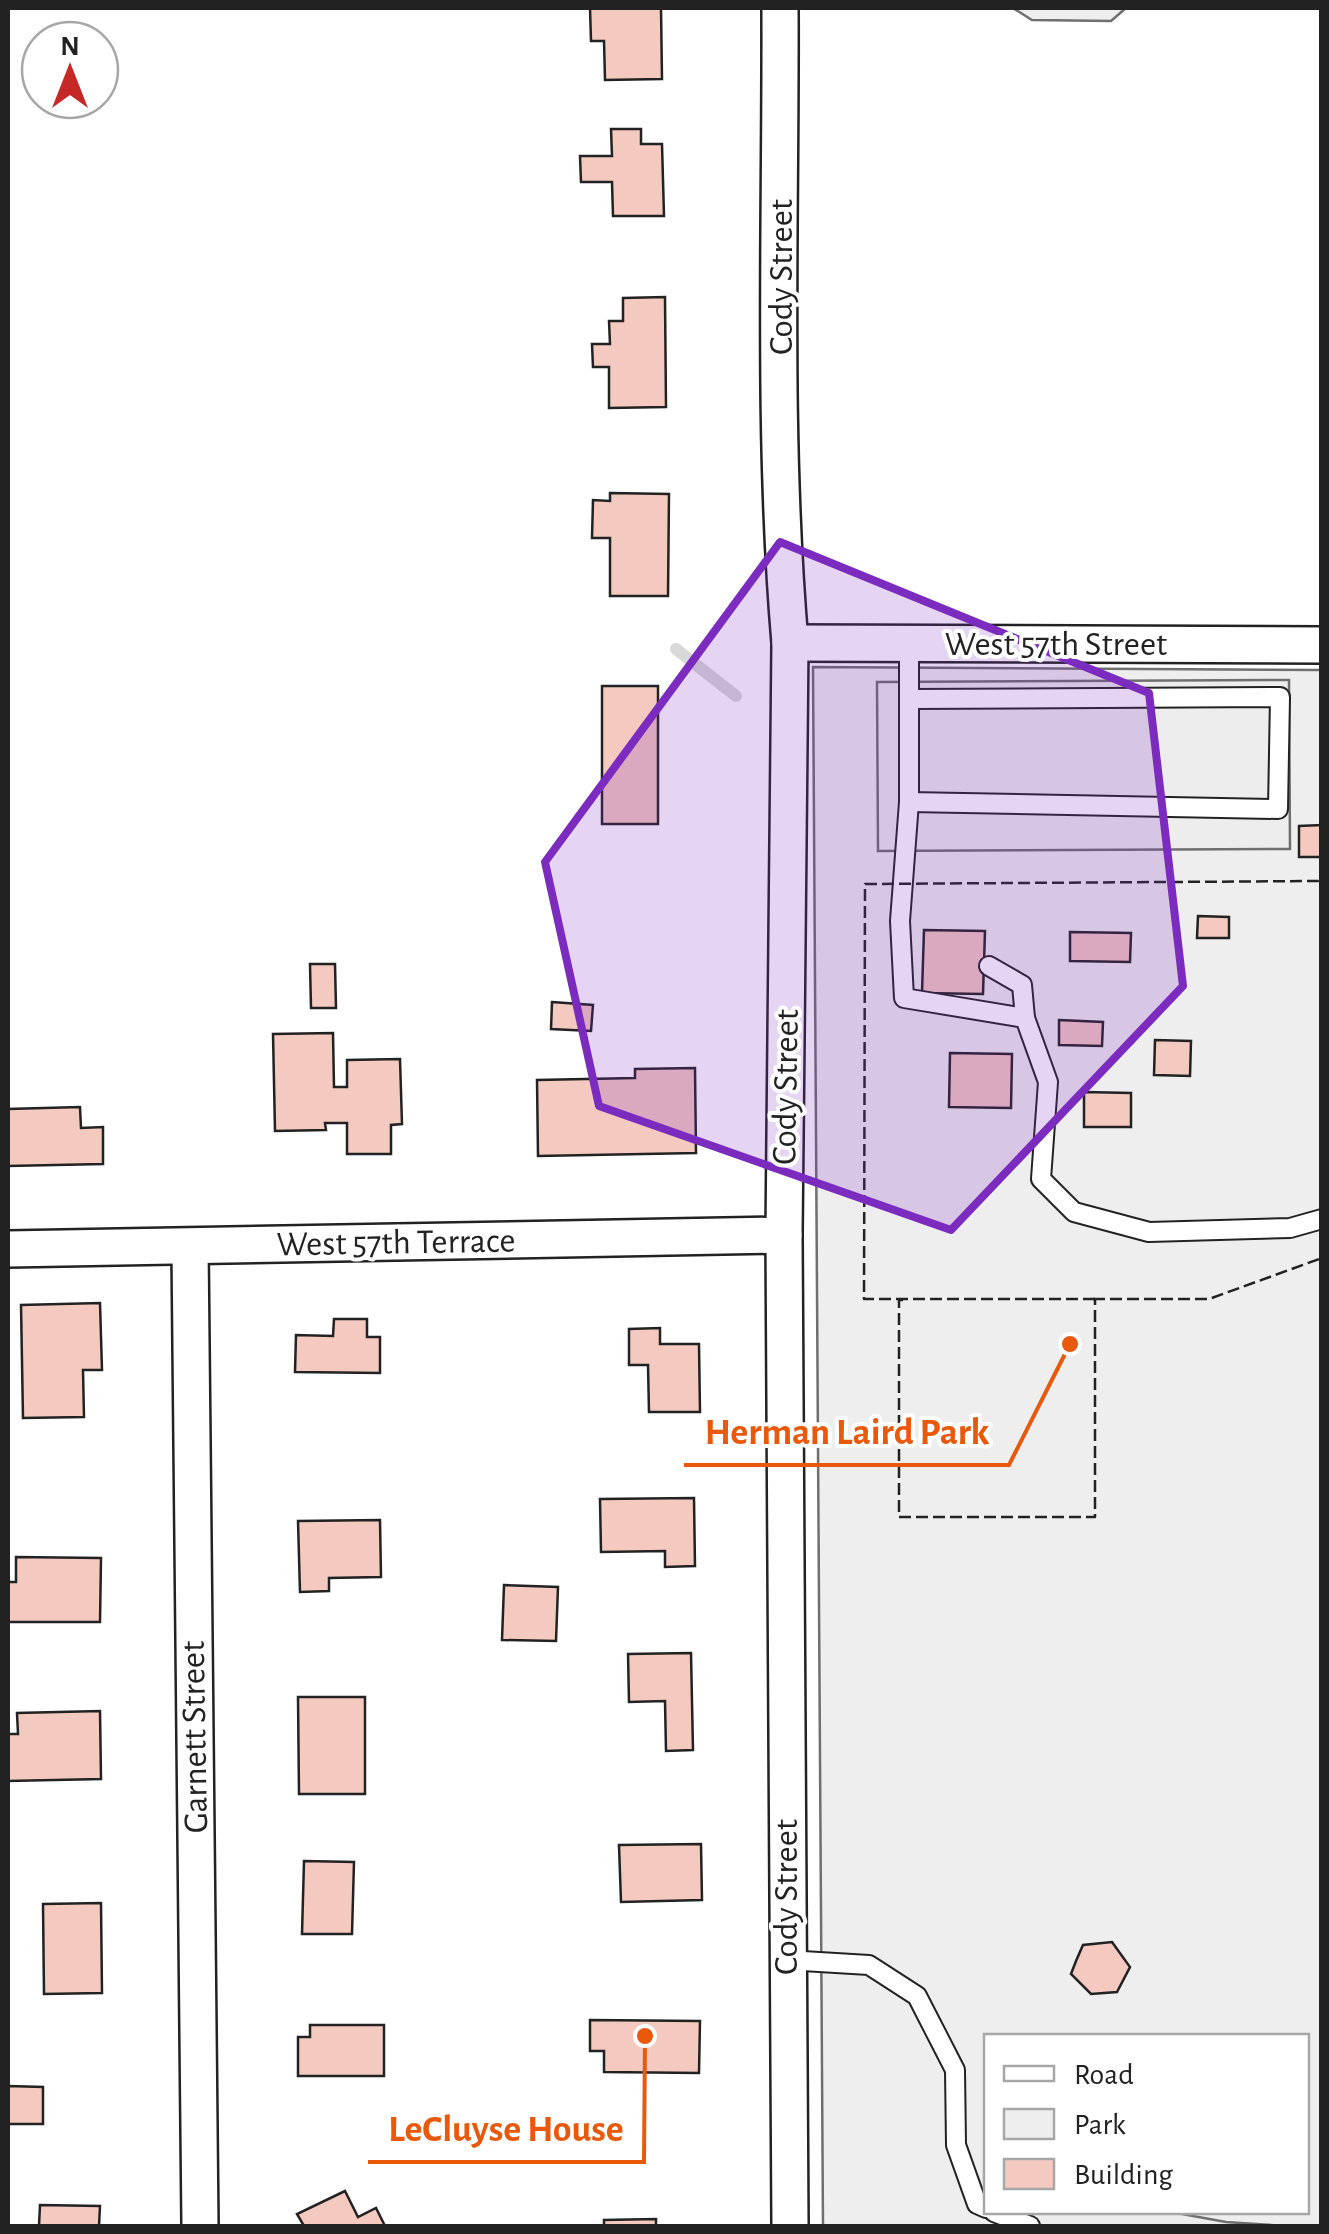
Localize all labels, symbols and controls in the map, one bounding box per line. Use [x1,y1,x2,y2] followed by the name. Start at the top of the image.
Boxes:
[20,20,120,120] north arrow
[60,33,80,61] text: N
[764,199,799,355] street label: Cody Street
[945,627,1167,662] street label: West 57th Street
[767,1009,805,1165] street label: Cody Street
[276,1223,516,1263] street label: West 57th Terrace
[684,1397,1009,1465] callout: Herman Laird Park
[705,1414,990,1452] text: Herman Laird Park
[176,1640,214,1834] street label: Garnett Street
[769,1819,804,1975] street label: Cody Street
[984,2034,1309,2214] legend
[1074,2060,1134,2090] text: Road
[368,2094,644,2162] callout: LeCluyse House
[1074,2110,1126,2140] text: Park
[388,2111,624,2149] text: LeCluyse House
[1074,2160,1173,2190] text: Building

